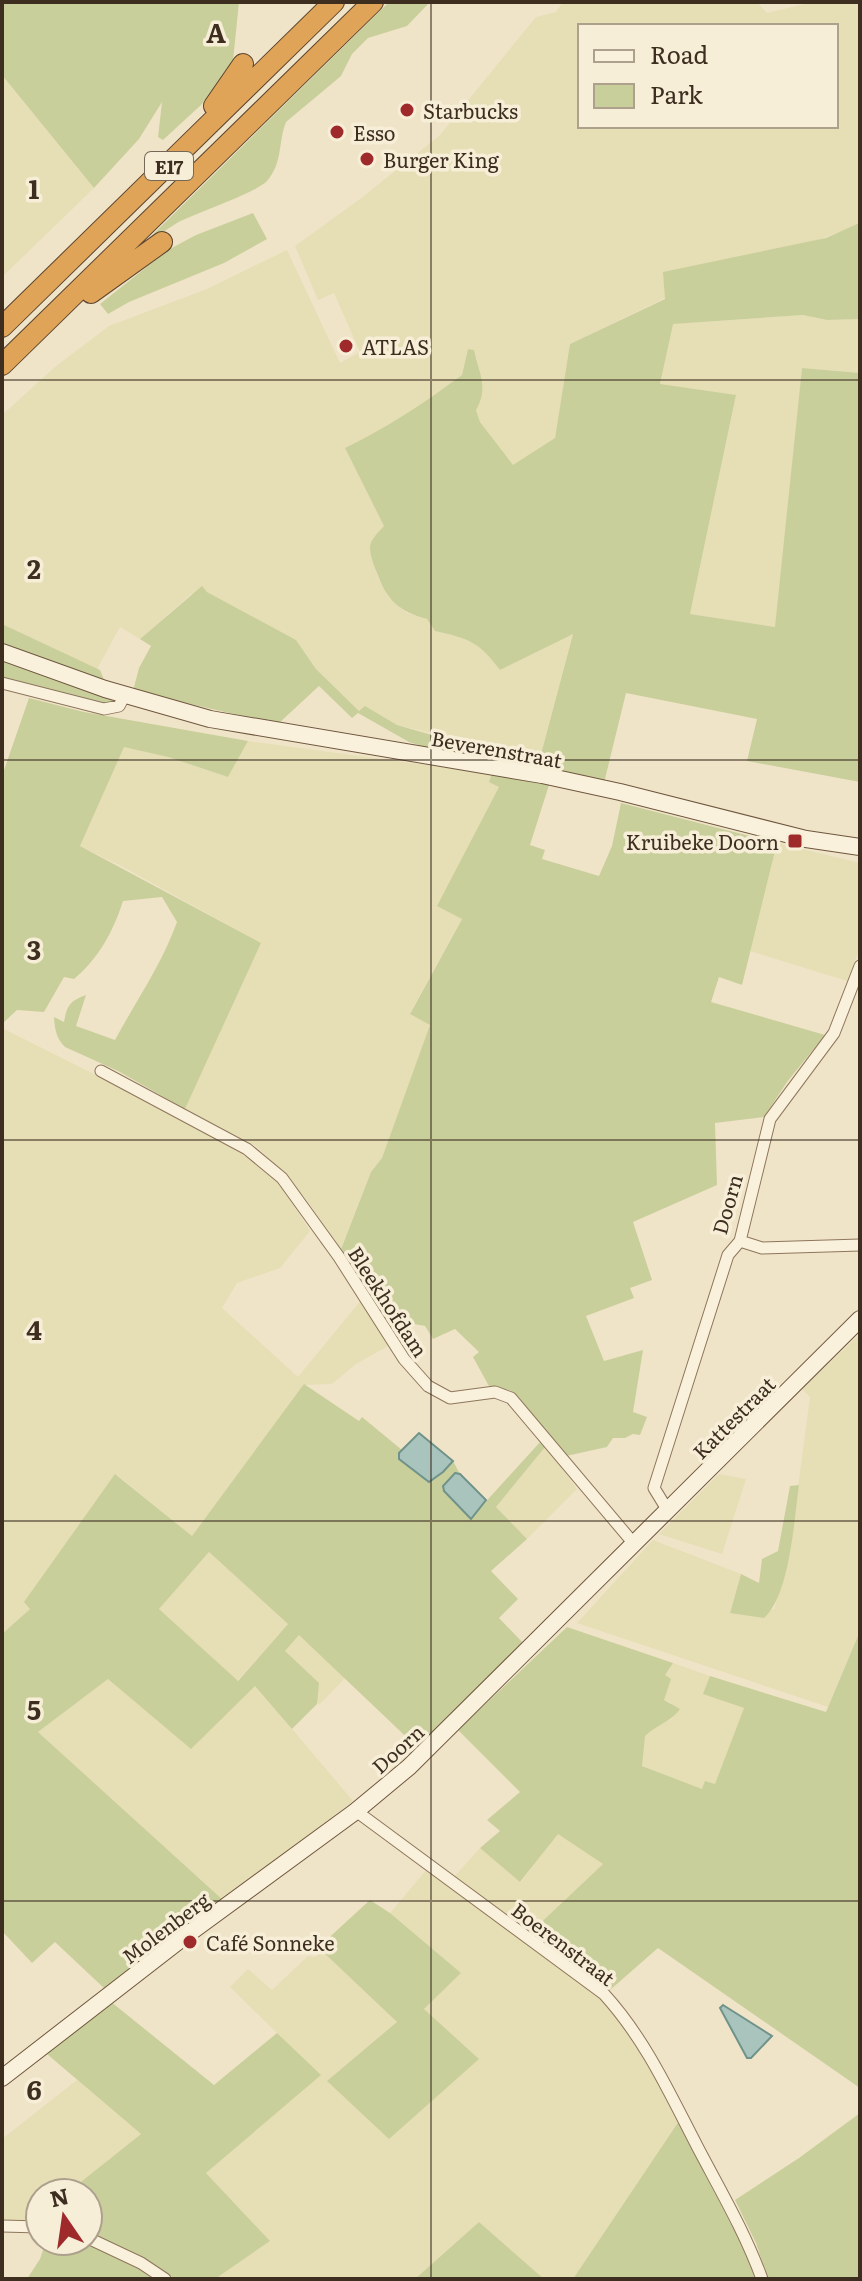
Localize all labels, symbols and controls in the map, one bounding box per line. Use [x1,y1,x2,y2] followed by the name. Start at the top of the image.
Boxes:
[206,12,226,51] text: A
[578,24,838,128] legend
[650,36,709,71] text: Road
[650,76,703,111] text: Park
[423,95,518,125] place label: Starbucks
[398,101,416,119] marker: Starbucks
[353,117,396,147] place label: Esso
[328,123,346,141] marker: Esso
[383,144,500,174] place label: Burger King
[358,150,376,168] marker: Burger King
[145,152,193,180] road number: E17
[29,168,40,207] text: 1
[362,331,429,361] place label: ATLAS
[337,337,355,355] marker: ATLAS
[27,548,41,587] text: 2
[429,722,565,774] street label: Beverenstraat
[626,826,779,856] place label: Kruibeke Doorn
[786,832,804,850] marker: Kruibeke Doorn
[27,929,41,968] text: 3
[703,1170,749,1238] street label: Doorn
[342,1240,436,1362] street label: Bleekhofdam
[26,1309,42,1348] text: 4
[685,1369,781,1465] street label: Kattestraat
[27,1689,41,1728] text: 5
[364,1716,430,1780] street label: Doorn
[115,1883,216,1970] street label: Molenberg
[506,1894,622,1992] street label: Boerenstraat
[206,1927,335,1957] place label: Café Sonneke
[181,1933,199,1951] marker: Café Sonneke
[26,2069,42,2108] text: 6
[24,2177,104,2257] north arrow
[46,2178,72,2214] text: N

